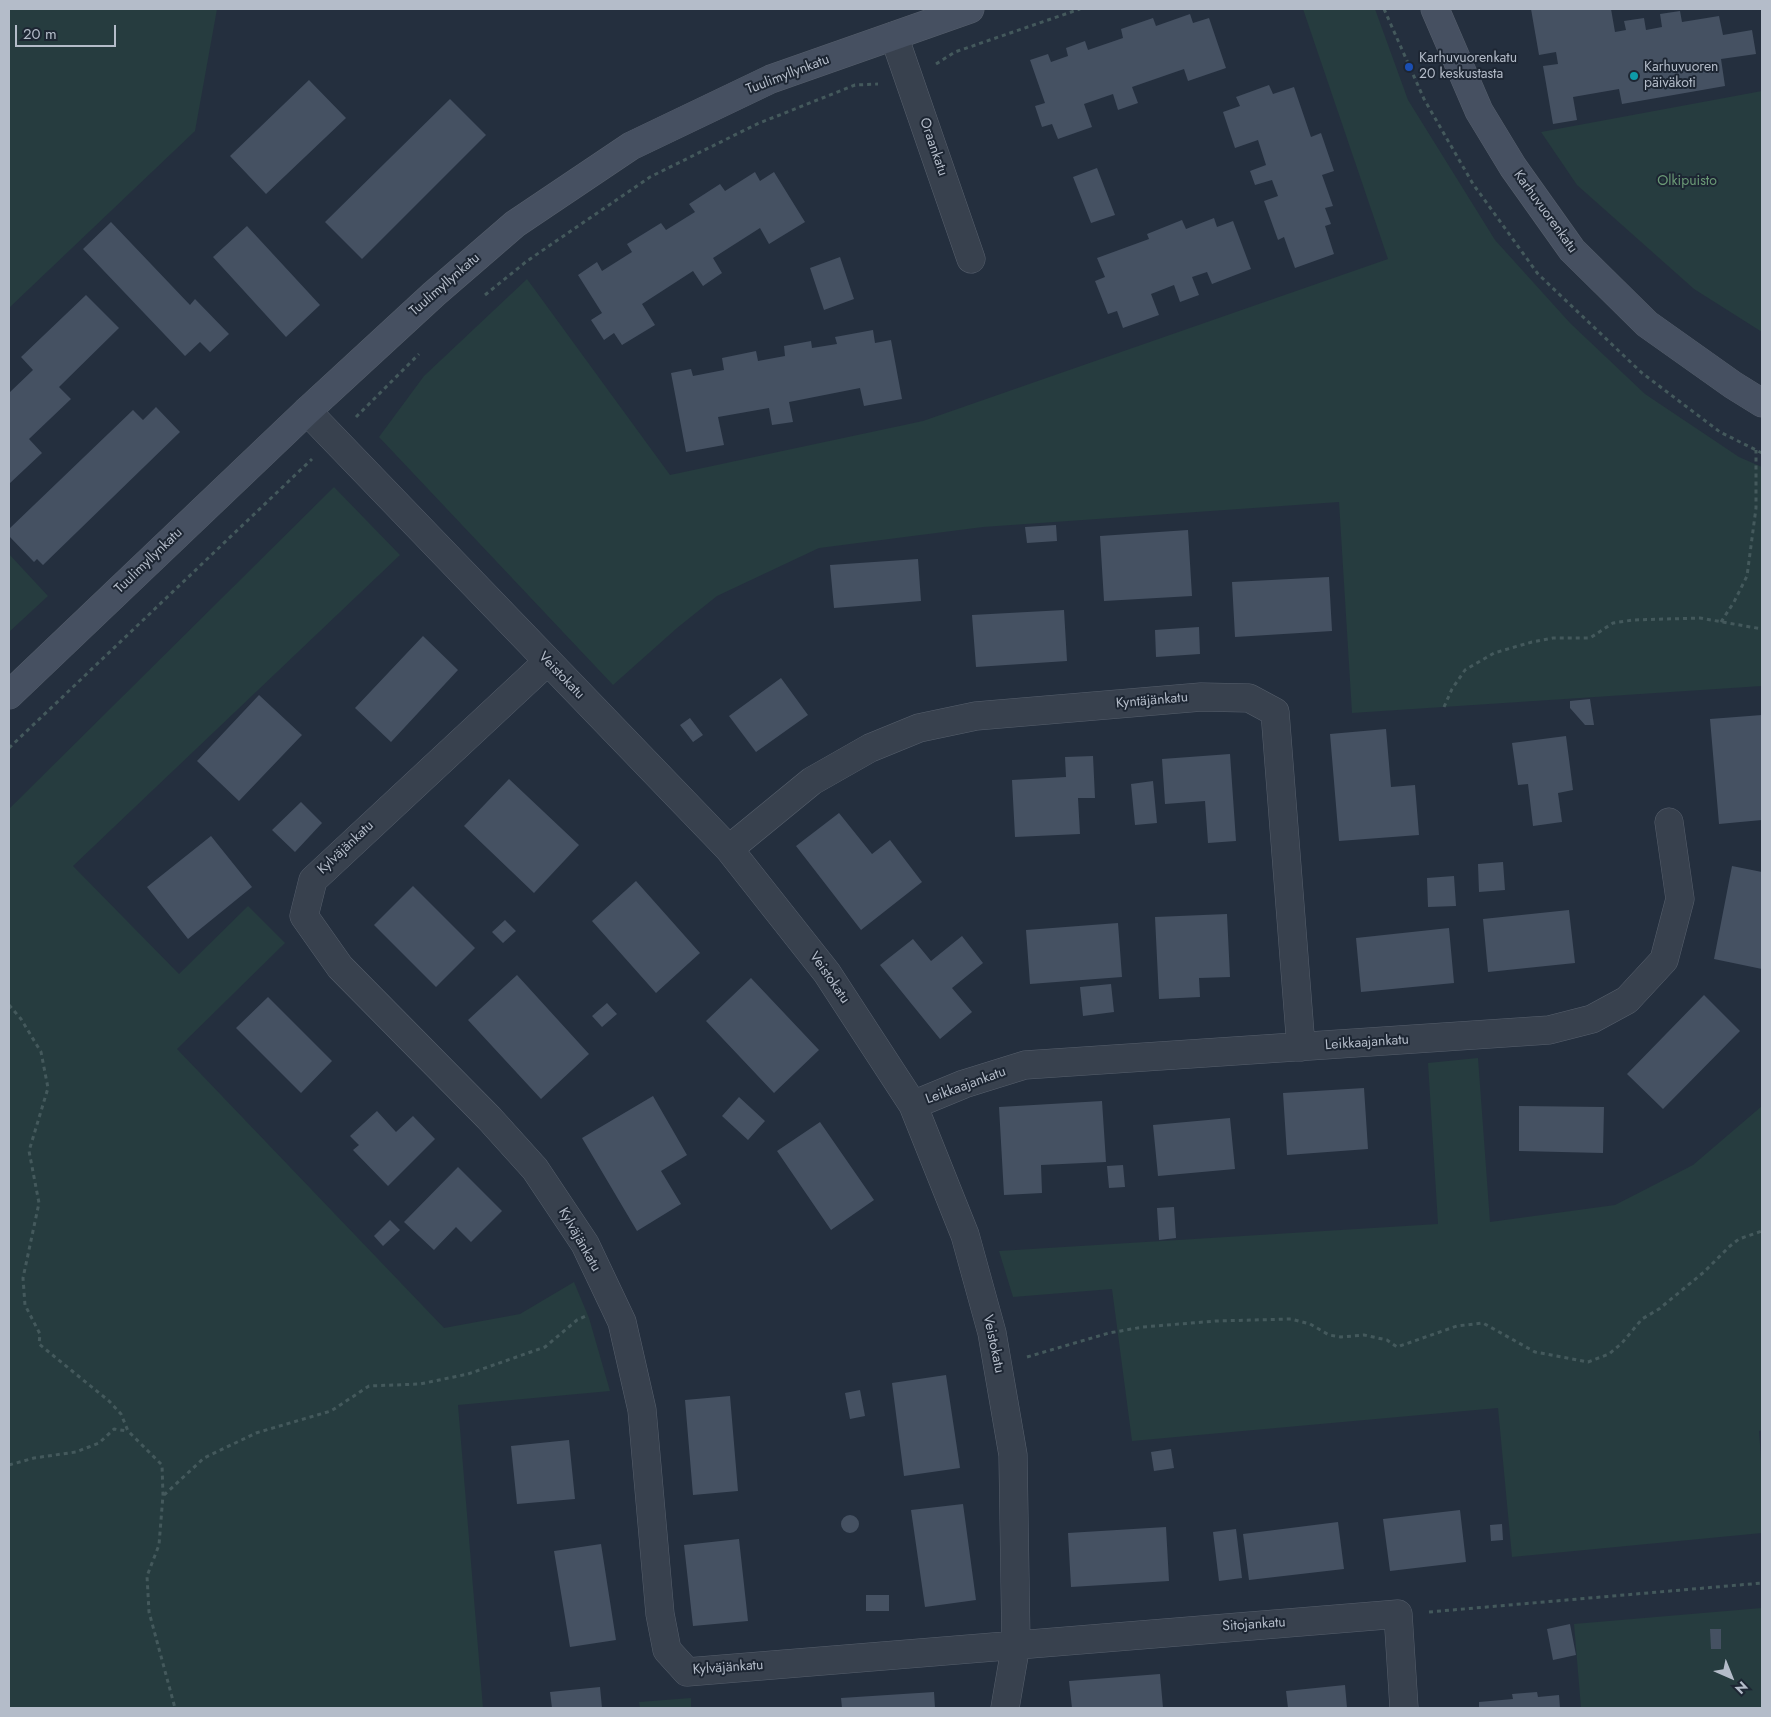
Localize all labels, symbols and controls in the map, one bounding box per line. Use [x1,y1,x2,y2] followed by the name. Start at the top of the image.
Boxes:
[18,15,119,47] scale bar
[23,23,57,45] text: 20 m
[744,51,832,99] street label: Tuulimyllynkatu
[1419,51,1517,84] place label: Karhuvuorenkatu 20 keskustasta
[1644,60,1718,92] place label: Karhuvuoren päiväkoti
[1403,61,1415,73] marker: Karhuvuorenkatu 20 keskustasta
[1628,70,1640,82] marker: Karhuvuoren päiväkoti
[915,116,951,178] street label: Oraankatu
[1509,167,1581,257] street label: Karhuvuorenkatu
[1657,174,1717,190] park label: Olkipuisto
[406,250,484,320] street label: Tuulimyllynkatu
[112,525,186,597] street label: Tuulimyllynkatu
[534,649,588,703] street label: Veistokatu
[1115,689,1189,713] street label: Kyntäjänkatu
[314,818,378,878] street label: Kylväjänkatu
[805,949,853,1007] street label: Veistokatu
[1324,1032,1410,1054] street label: Leikkaajankatu
[924,1064,1008,1108] street label: Leikkaajankatu
[554,1205,604,1275] street label: Kylväjänkatu
[979,1313,1007,1375] street label: Veistokatu
[1222,1614,1286,1636] street label: Sitojankatu
[1706,1652,1756,1702] north arrow
[692,1657,764,1679] street label: Kylväjänkatu
[1730,1677,1752,1699] text: N

